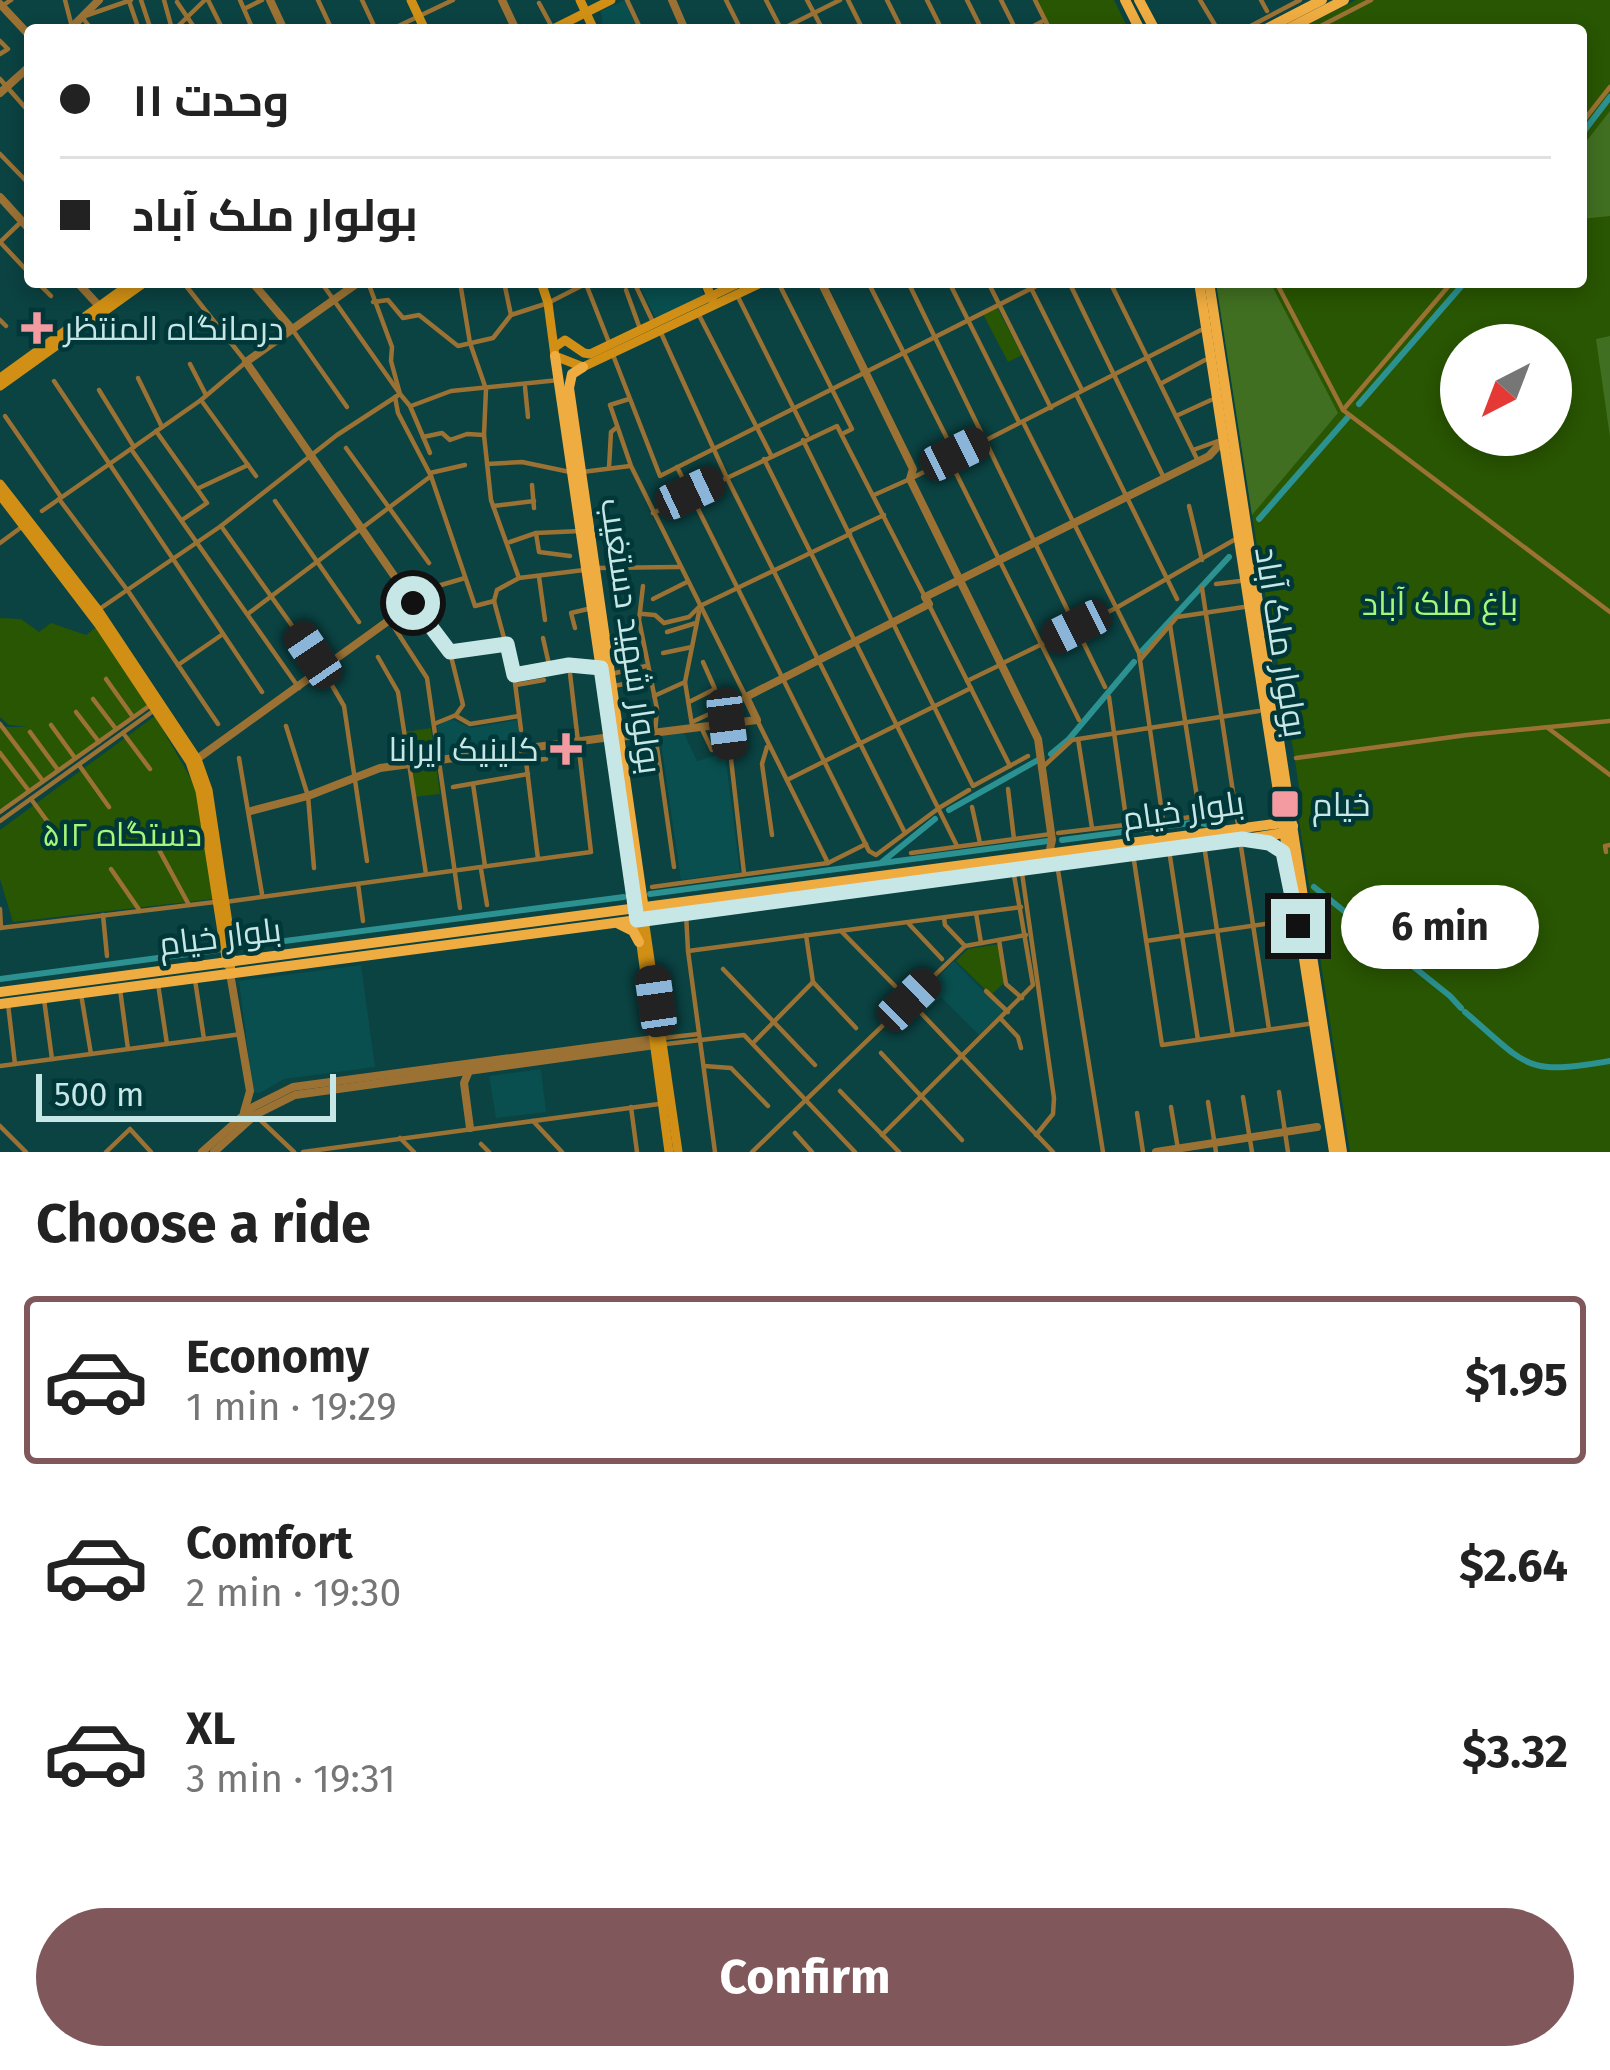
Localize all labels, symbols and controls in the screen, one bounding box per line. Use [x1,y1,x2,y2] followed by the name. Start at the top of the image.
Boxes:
[132,74,289,128] text: وحدت ۱۱
[132,189,418,243] text: بولوار ملک آباد
[62,309,284,349] place label: درمانگاه المنتظر
[21,312,53,344] marker: درمانگاه المنتظر
[1440,324,1572,456] north arrow
[1440,324,1572,456] map controls
[915,422,995,486] car
[650,461,730,525] car
[592,496,670,777] street label: بولوار شهید دستغیب
[1246,544,1316,740] street label: بولوار ملک آباد
[386,576,440,630] route start
[1362,584,1518,626] park label: باغ ملک آباد
[1036,595,1116,659] car
[278,615,348,695] car
[705,686,749,762] car
[388,730,539,770] place label: کلینیک ایرانا
[550,733,582,765] marker: کلینیک ایرانا
[1120,783,1247,841] street label: بلوار خیام
[1312,785,1370,827] place label: خیام
[1269,788,1301,820] marker: خیام
[42,815,202,855] park label: ۵۱۲ دستگاه
[1340,884,1538,968] callout: 6 min
[1271,899,1325,953] route end
[1391,904,1489,950] text: 6 min
[157,910,284,966] street label: بلوار خیام
[871,962,947,1038] car
[633,963,679,1039] car
[36,1068,336,1121] scale bar
[54,1075,144,1115] text: 500 m
[36,1192,371,1256] text: Choose a ride
[42,1326,150,1434] icon: car
[186,1330,369,1384] text: Economy
[1465,1353,1568,1407] text: $1.95
[186,1384,397,1430] text: 1 min · 19:29
[42,1512,150,1620] icon: car
[186,1516,353,1570] text: Comfort
[1459,1539,1568,1593] text: $2.64
[186,1570,401,1616] text: 2 min · 19:30
[42,1698,150,1806] icon: car
[186,1702,235,1756] text: XL
[1462,1725,1568,1779] text: $3.32
[186,1756,396,1802] text: 3 min · 19:31
[36,1908,1574,2046] button: Confirm

